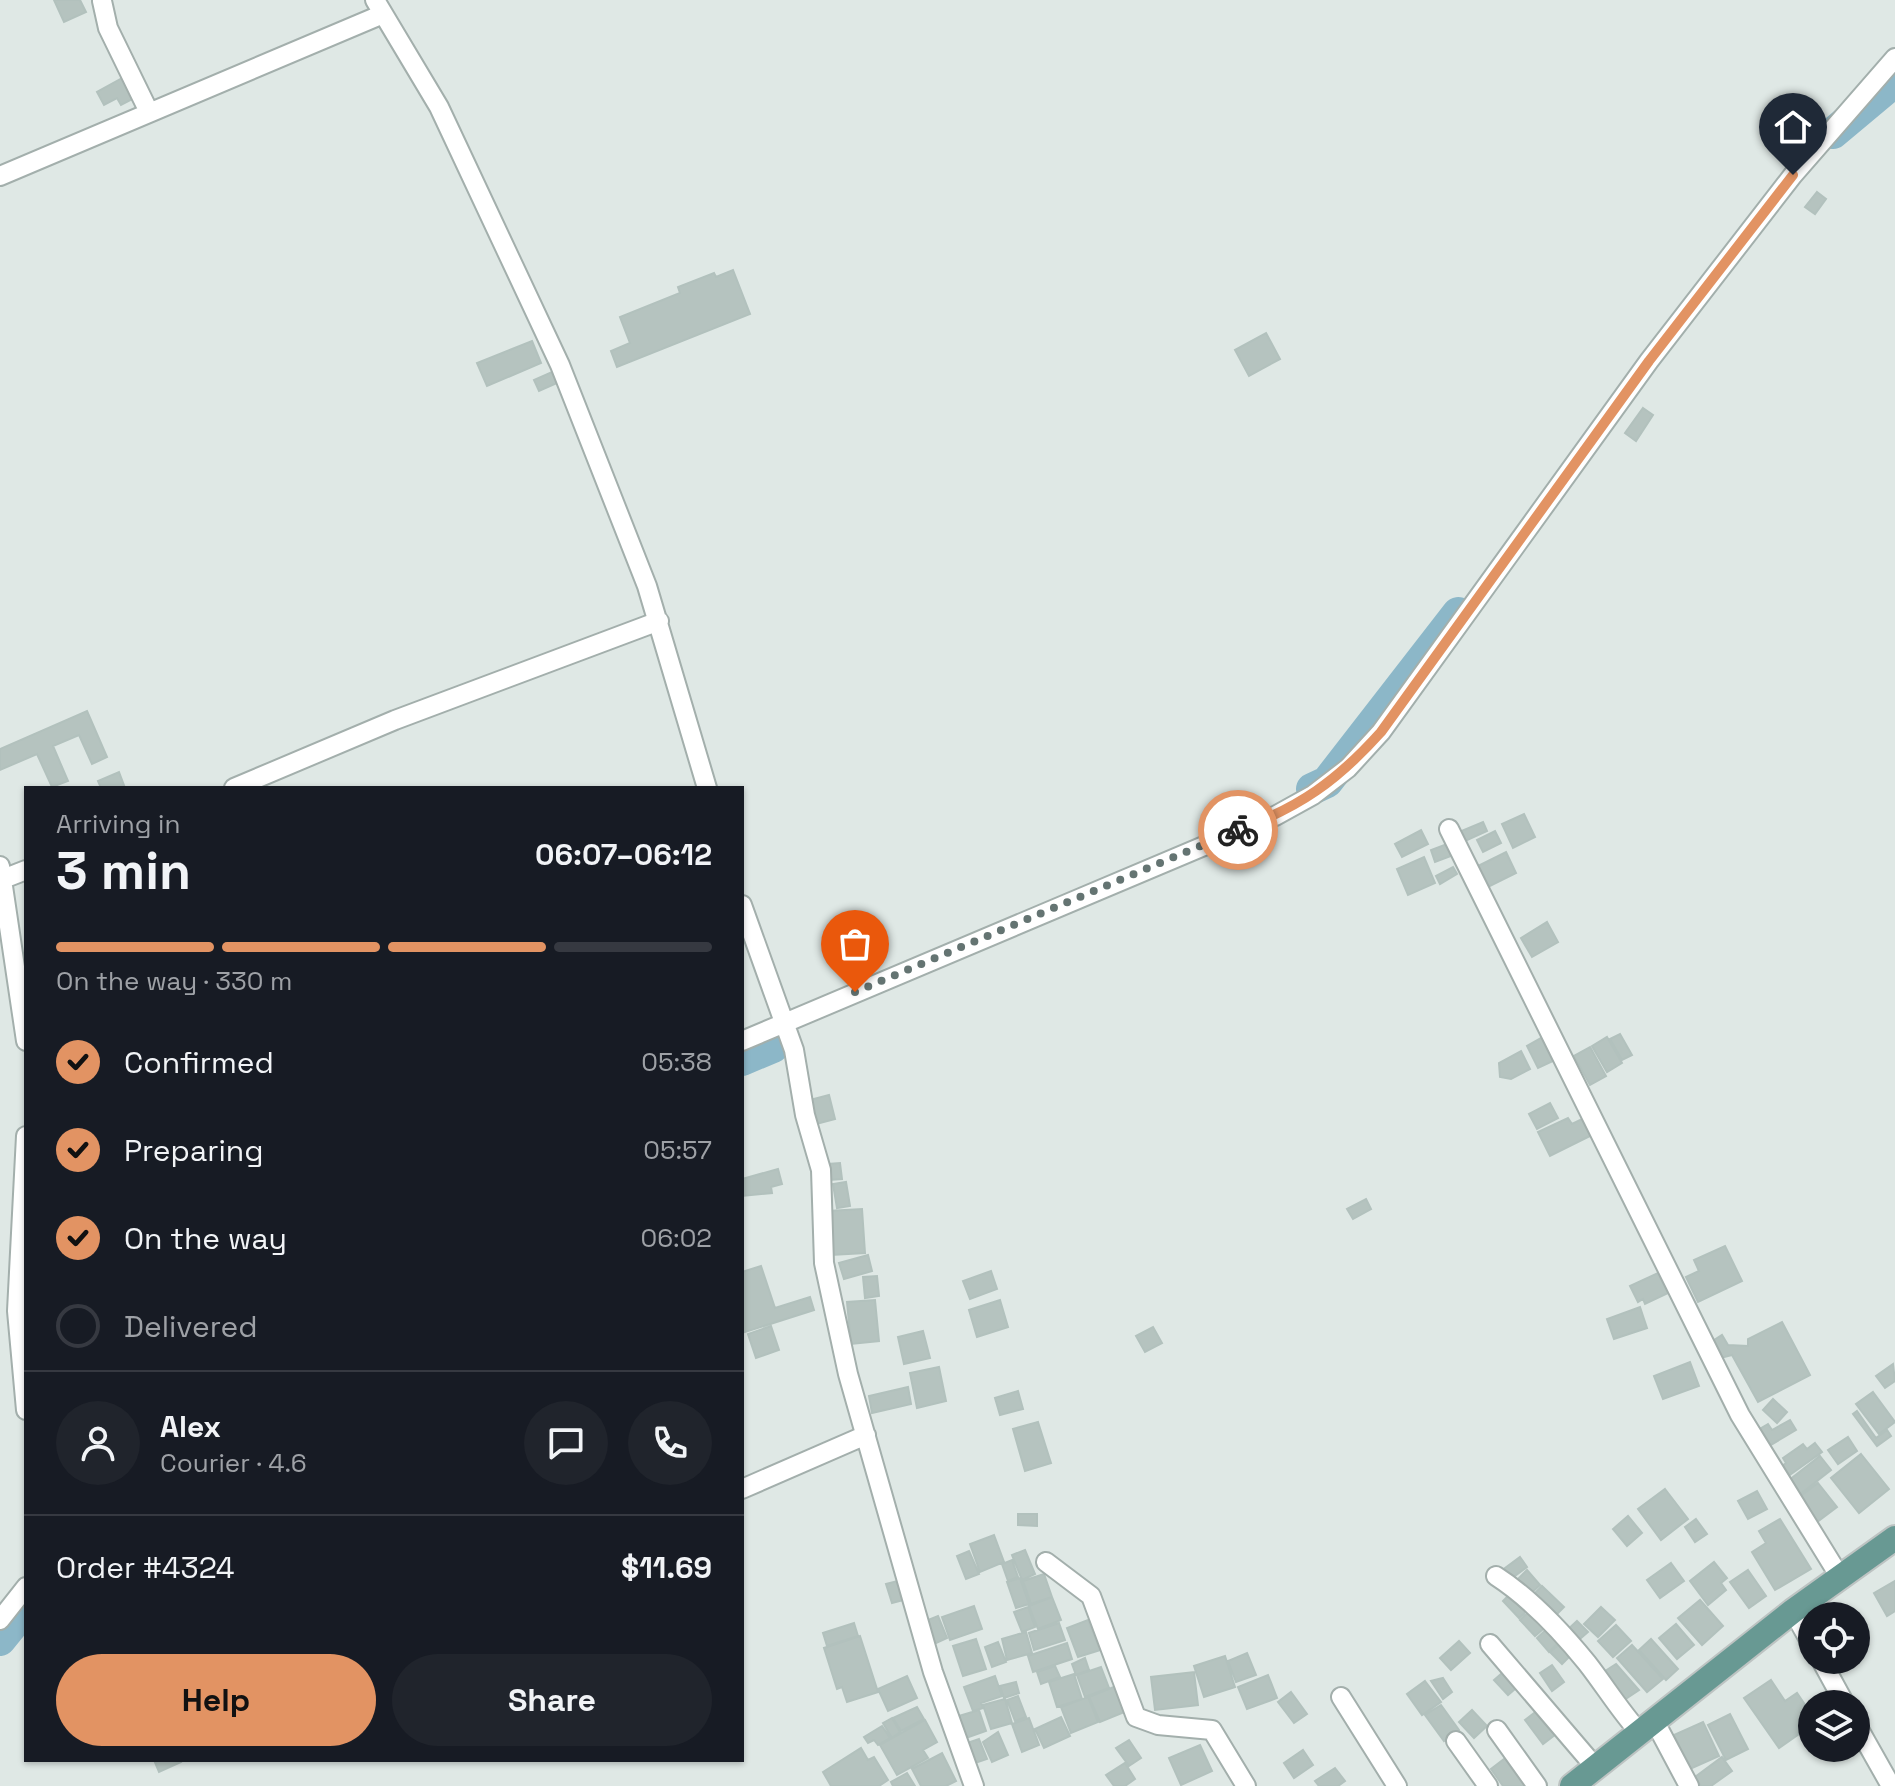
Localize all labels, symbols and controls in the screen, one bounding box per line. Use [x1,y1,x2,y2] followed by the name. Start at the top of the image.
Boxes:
[1759,93,1827,175] pin
[1771,105,1815,149] icon: home
[1198,790,1278,870] courier
[56,807,180,841] text: Arriving in
[1216,808,1260,852] icon: bike
[535,835,712,874] text: 06:07–06:12
[56,838,191,904] text: 3 min
[821,910,889,992] pin
[833,922,877,966] icon: bag
[56,964,292,998] text: On the way · 330 m
[56,1040,100,1084] icon: check
[124,1043,274,1082] text: Confirmed
[641,1045,712,1079] text: 05:38
[56,1128,100,1172] icon: check
[124,1131,263,1170] text: Preparing
[643,1133,712,1167] text: 05:57
[56,1216,100,1260] icon: check
[124,1219,287,1258] text: On the way
[640,1221,712,1255] text: 06:02
[124,1307,258,1346] text: Delivered
[56,1401,140,1485] button: person
[524,1401,608,1485] button: chat
[628,1401,712,1485] button: phone
[160,1407,221,1446] text: Alex
[160,1446,307,1480] text: Courier · 4.6
[56,1548,235,1587] text: Order #4324
[621,1548,712,1587] text: $11.69
[1798,1602,1870,1762] map controls
[1798,1602,1870,1674] button: locate
[56,1654,376,1746] button: Help
[392,1654,712,1746] button: Share
[1798,1690,1870,1762] button: layers

